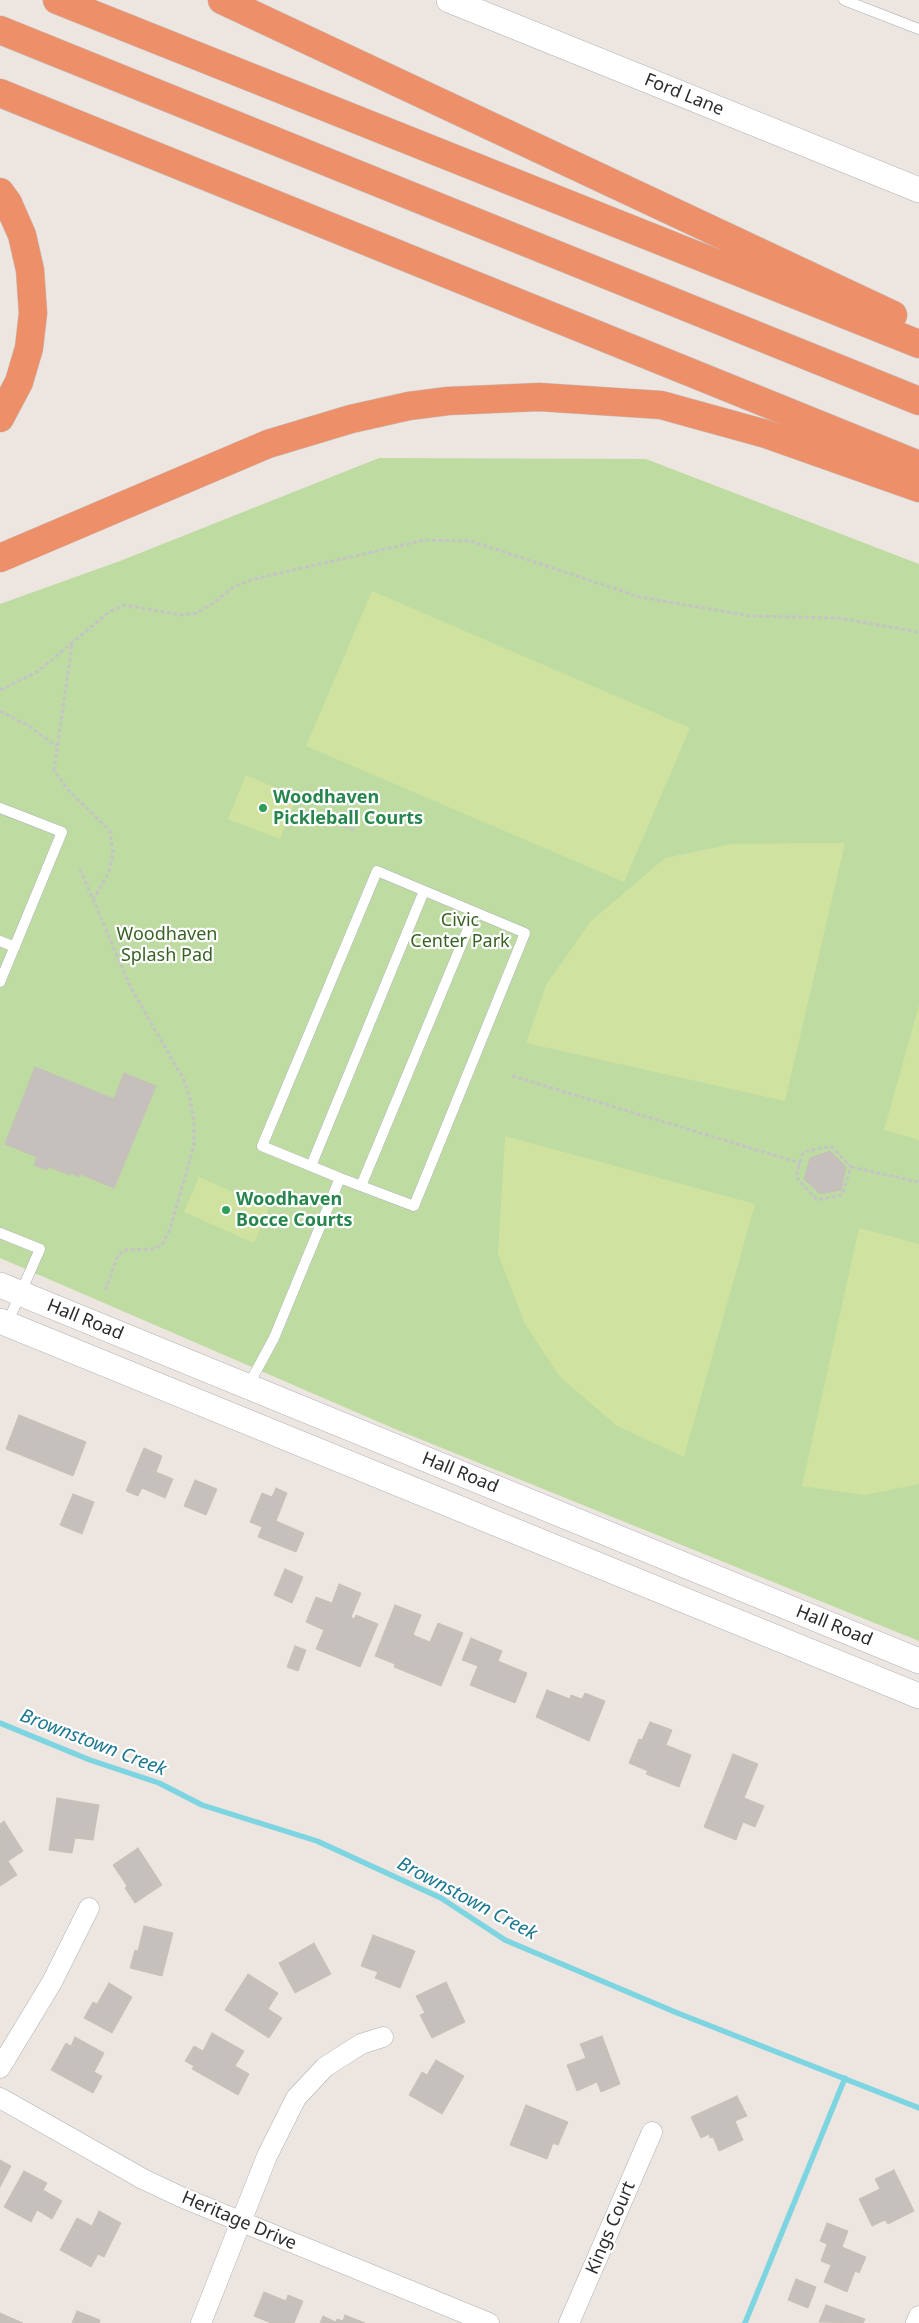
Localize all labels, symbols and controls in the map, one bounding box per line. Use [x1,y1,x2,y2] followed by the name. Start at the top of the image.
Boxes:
[641,69,727,121] street label: Ford Lane
[273,787,423,830] place label: Woodhaven Pickleball Courts
[257,802,269,814] marker: Woodhaven Pickleball Courts
[410,910,510,952] park label: Civic Center Park
[117,924,217,966] park label: Woodhaven Splash Pad
[236,1189,353,1232] place label: Woodhaven Bocce Courts
[220,1204,232,1216] marker: Woodhaven Bocce Courts
[44,1295,126,1345] street label: Hall Road
[419,1448,501,1498] street label: Hall Road
[793,1601,875,1651] street label: Hall Road
[17,1705,169,1781] water label: Brownstown Creek
[393,1853,541,1945] water label: Brownstown Creek
[582,2178,640,2278] street label: Kings Court
[178,2187,300,2255] street label: Heritage Drive

